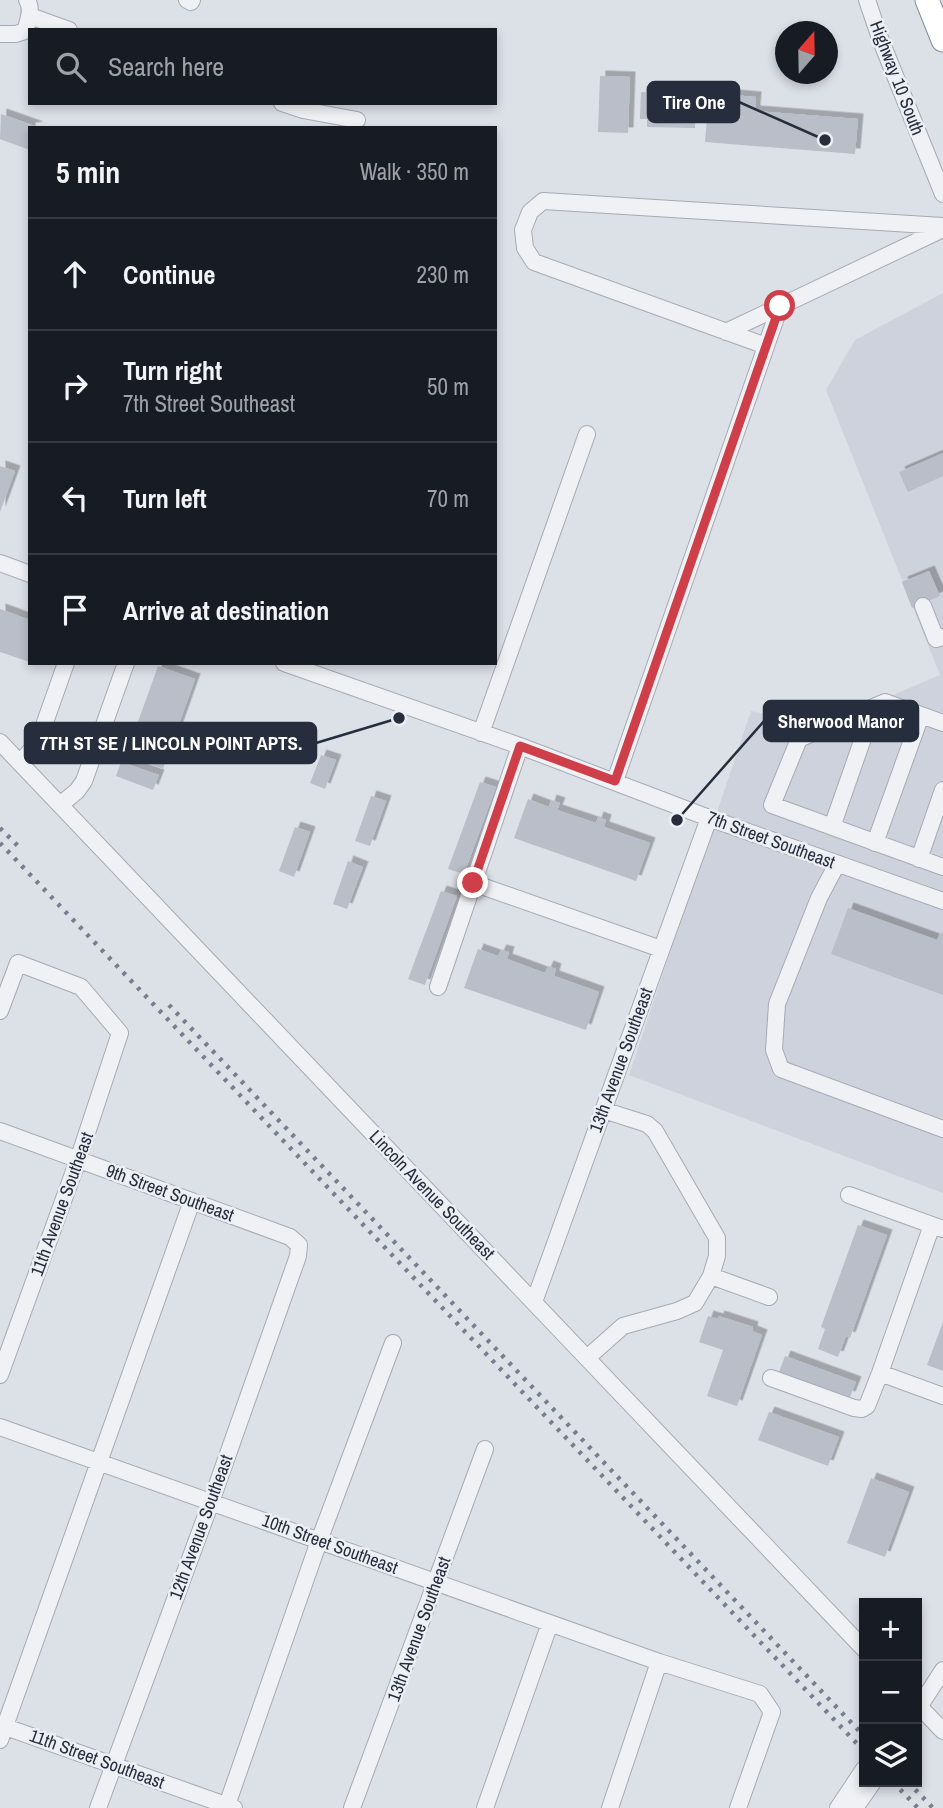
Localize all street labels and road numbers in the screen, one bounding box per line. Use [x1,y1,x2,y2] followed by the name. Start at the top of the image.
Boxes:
[864,17,931,139] street label: Highway 10 South
[704,805,839,874] street label: 7th Street Southeast
[583,984,658,1136] street label: 13th Avenue Southeast
[364,1124,501,1265] street label: Lincoln Avenue Southeast
[24,1128,99,1279] street label: 11th Avenue Southeast
[103,1158,238,1227] street label: 9th Street Southeast
[163,1451,238,1603] street label: 12th Avenue Southeast
[259,1507,402,1580] street label: 10th Street Southeast
[381,1553,456,1705] street label: 13th Avenue Southeast
[26,1723,168,1795] street label: 11th Street Southeast

